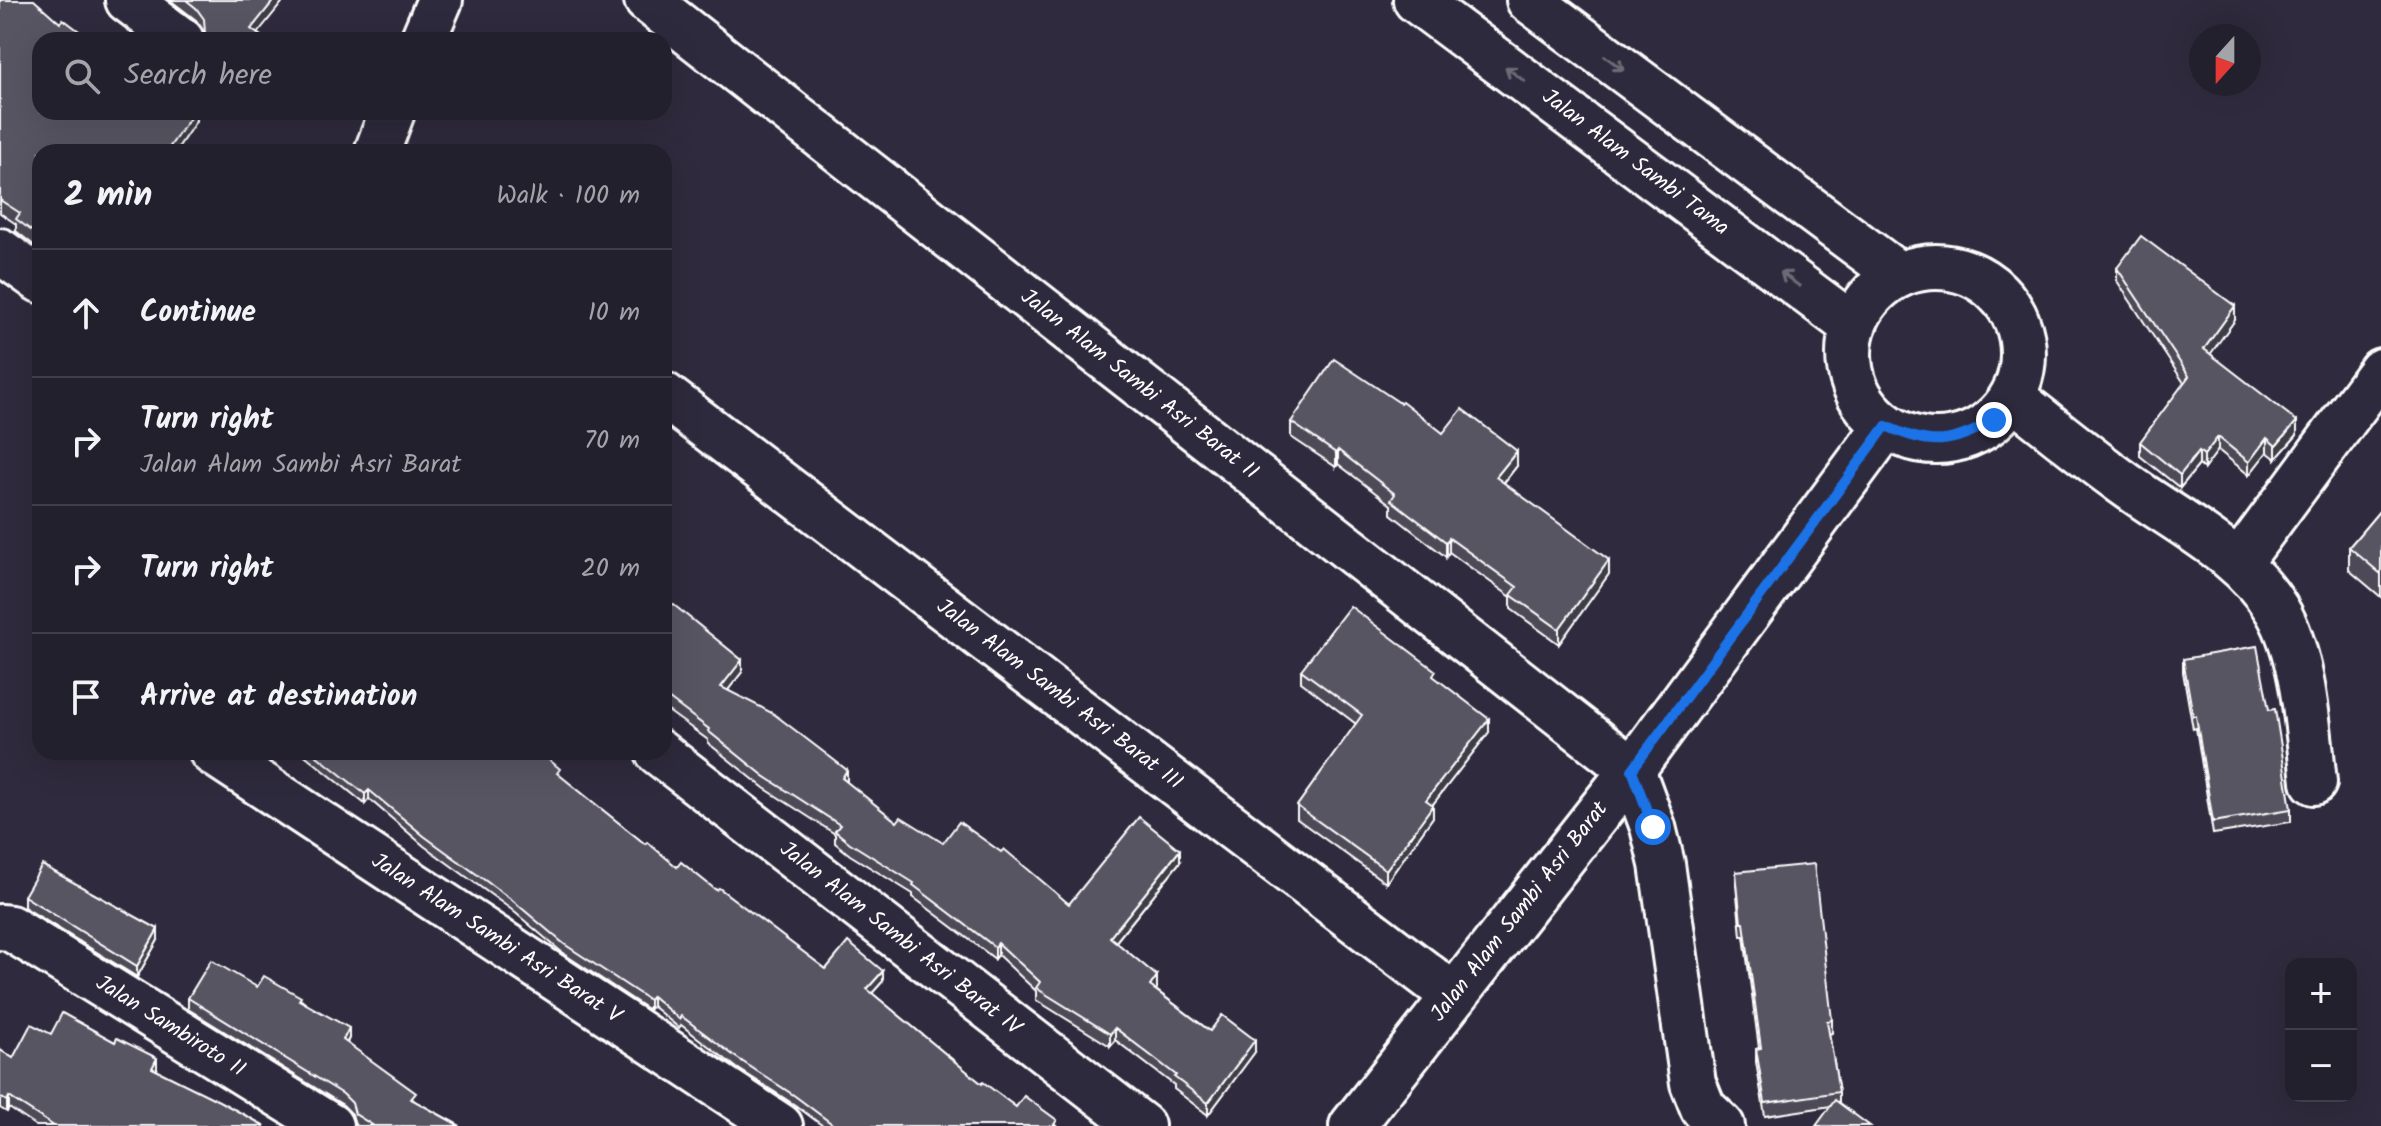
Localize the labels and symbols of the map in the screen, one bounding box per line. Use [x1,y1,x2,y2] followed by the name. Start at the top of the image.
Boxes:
[2189,24,2261,96] north arrow
[1603,55,1624,72] one-way arrow
[1505,65,1526,82] one-way arrow
[1534,81,1736,245] street label: Jalan Alam Sambi Tama
[1780,271,1802,288] one-way arrow
[1012,281,1266,489] street label: Jalan Alam Sambi Asri Barat II
[1976,402,2012,438] route end
[928,590,1190,800] street label: Jalan Alam Sambi Asri Barat III
[1422,794,1618,1030] street label: Jalan Alam Sambi Asri Barat
[1635,809,1671,845] route start
[771,833,1031,1046] street label: Jalan Alam Sambi Asri Barat IV
[364,845,630,1035] street label: Jalan Alam Sambi Asri Barat V
[88,967,252,1087] street label: Jalan Sambiroto II

